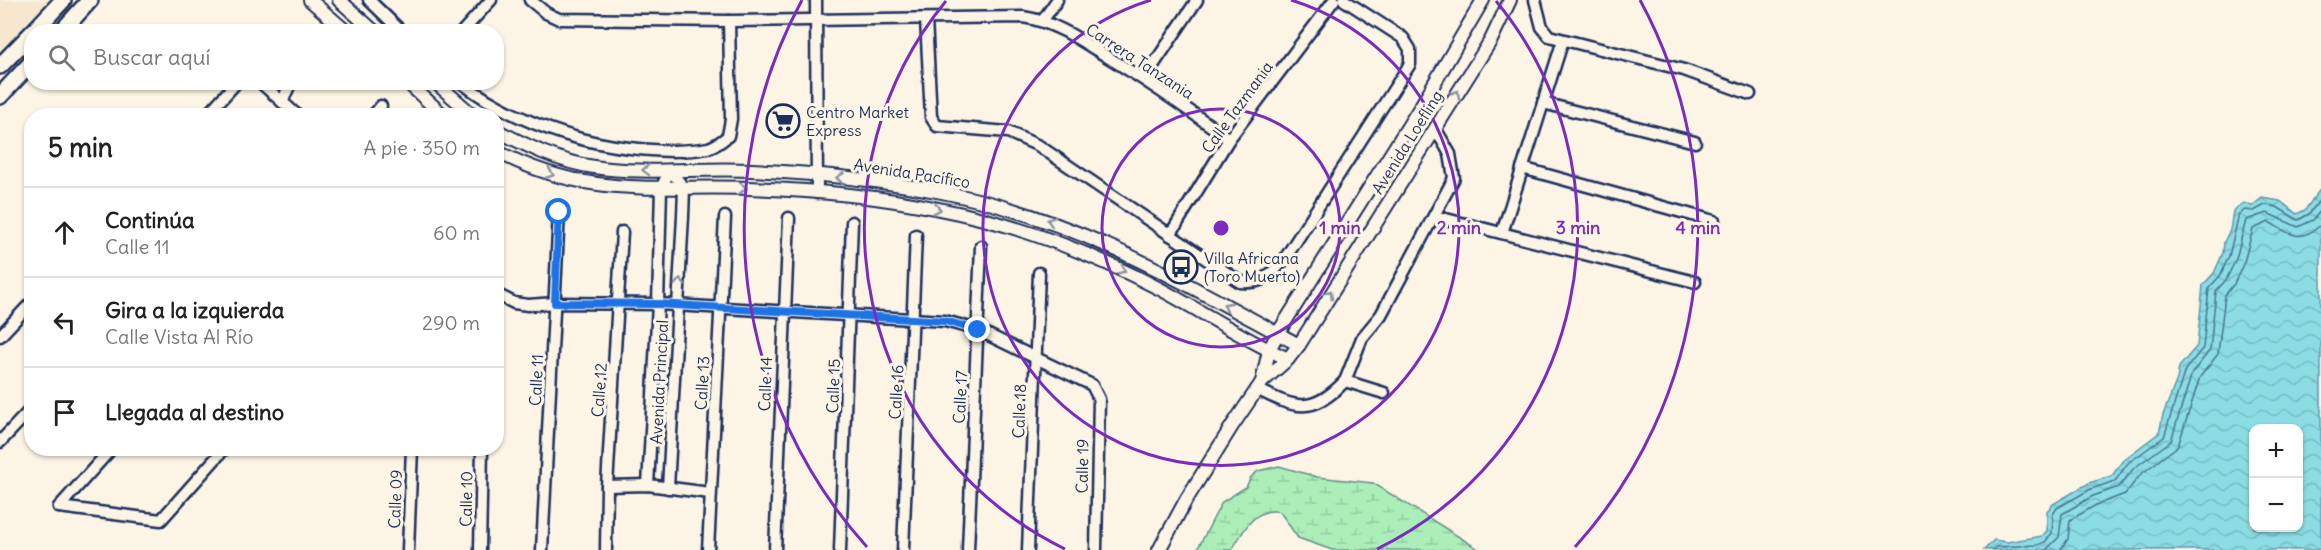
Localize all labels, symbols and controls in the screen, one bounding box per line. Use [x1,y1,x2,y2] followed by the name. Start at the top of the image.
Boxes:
[1082,19,1198,103] street label: Carrera Tanzania
[24,24,504,90] search box
[45,41,78,74] icon: search
[93,43,210,71] text: Buscar aquí
[1197,57,1277,157] street label: Calle Tazmania
[1367,86,1447,198] street label: Avenida Loefling
[1449,90,1460,101] one-way arrow
[806,102,910,140] place label: Centro Market Express
[765,103,801,139] supermarket icon: Centro Market Express
[48,131,113,164] text: 5 min
[363,135,480,160] text: A pie · 350 m
[852,154,972,192] street label: Avenida Pacífico
[641,164,650,177] one-way arrow
[544,167,555,180] one-way arrow
[836,172,845,185] one-way arrow
[739,182,748,194] one-way arrow
[545,198,571,224] route start
[932,202,942,215] one-way arrow
[105,206,194,234] text: Continúa
[48,216,81,249] icon: ahead
[1046,216,1057,228] one-way arrow
[1319,216,1361,239] text: 1 min
[1437,216,1482,239] text: 2 min
[1556,216,1601,239] text: 3 min
[1676,216,1721,239] text: 4 min
[1211,218,1231,238] centre of rings
[433,220,480,245] text: 60 m
[105,234,170,259] text: Calle 11
[1204,248,1300,286] place label: Villa Africana (Toro Muerto)
[1163,249,1199,285] bus stop icon: Villa Africana (Toro Muerto)
[1115,263,1126,274] one-way arrow
[674,278,687,287] one-way arrow
[1321,290,1332,301] one-way arrow
[105,296,284,324] text: Gira a la izquierda
[1222,302,1233,313] one-way arrow
[48,306,81,339] icon: left
[422,310,480,335] text: 290 m
[964,316,990,342] route end
[646,319,672,445] street label: Avenida Principal
[105,324,253,349] text: Calle Vista Al Río
[525,354,547,406] street label: Calle 11
[691,355,713,411] street label: Calle 13
[754,356,776,412] street label: Calle 14
[822,358,844,414] street label: Calle 15
[587,362,611,418] street label: Calle 12
[885,364,907,420] street label: Calle 16
[949,370,971,424] street label: Calle 17
[1008,383,1030,439] street label: Calle 18
[48,396,81,429] icon: arrive
[105,398,284,426] text: Llegada al destino
[2249,424,2303,532] map controls
[2249,424,2303,478] button: +
[1072,438,1092,494] street label: Calle 19
[384,469,406,529] street label: Calle 09
[456,471,476,527] street label: Calle 10
[2249,478,2303,532] button: −

